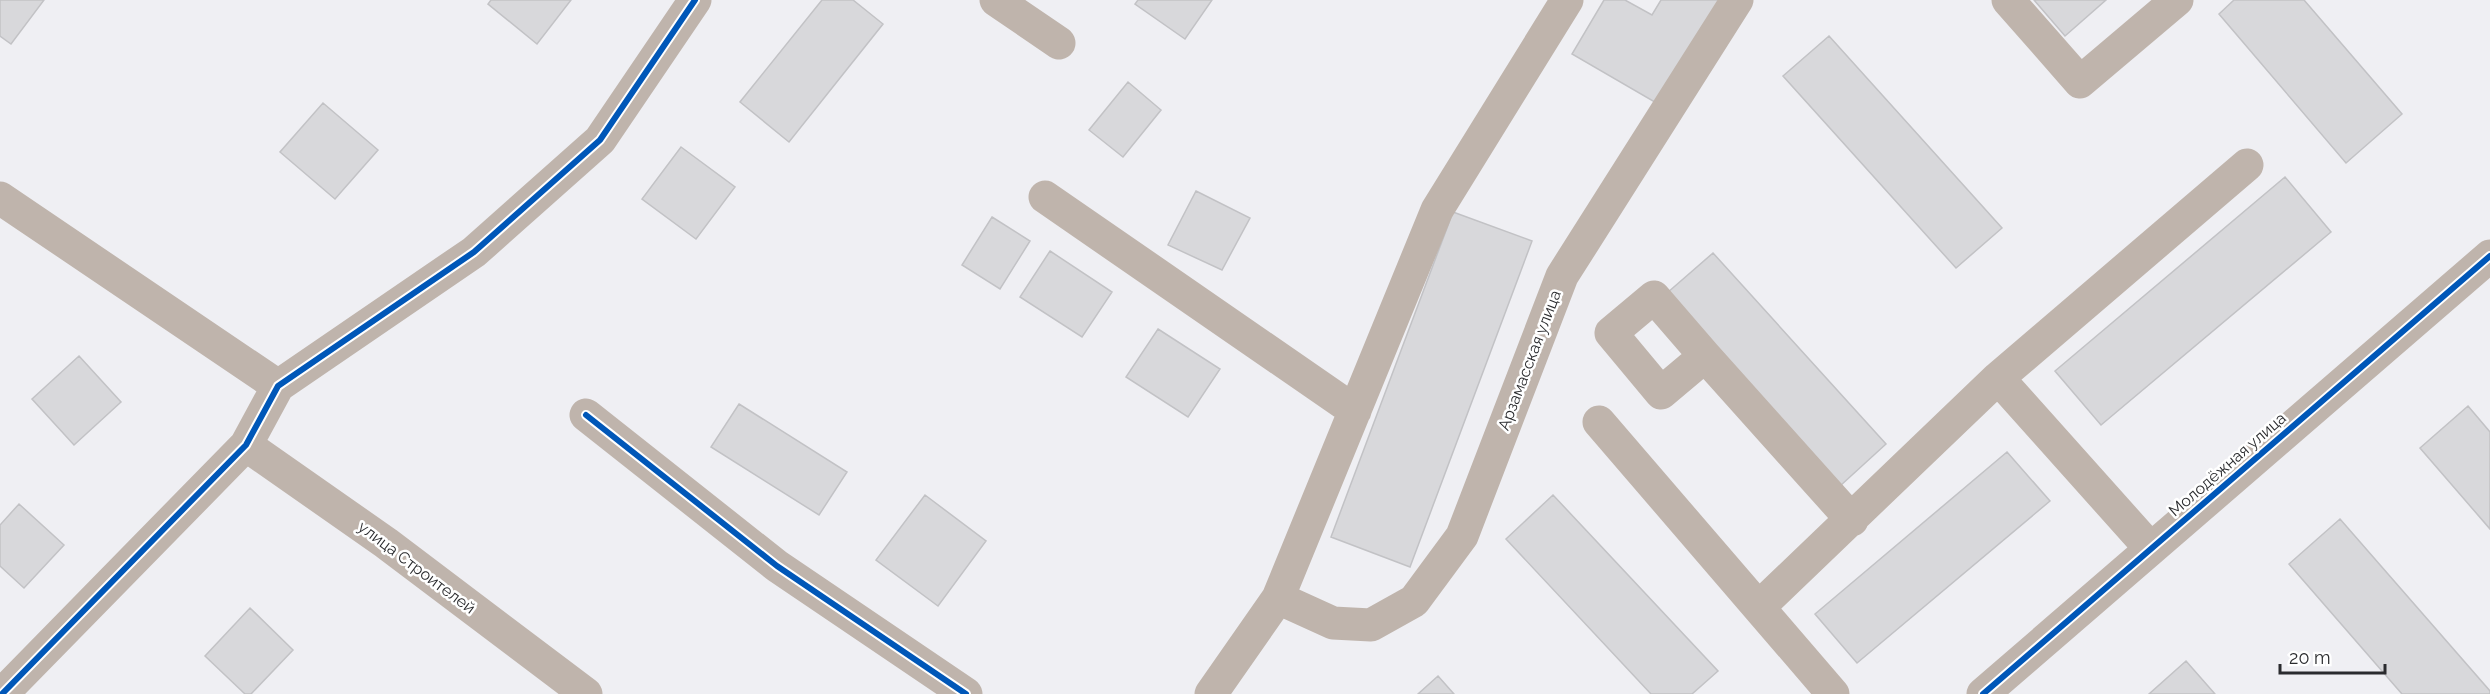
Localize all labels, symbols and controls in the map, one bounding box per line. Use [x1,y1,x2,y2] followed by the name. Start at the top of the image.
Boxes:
[1494,288,1565,433] street label: Арзамасская улица
[2165,408,2290,520] street label: Молодёжная улица
[354,517,479,618] street label: улица Строителей
[2280,637,2385,675] scale bar
[2289,647,2331,668] text: 20 m

